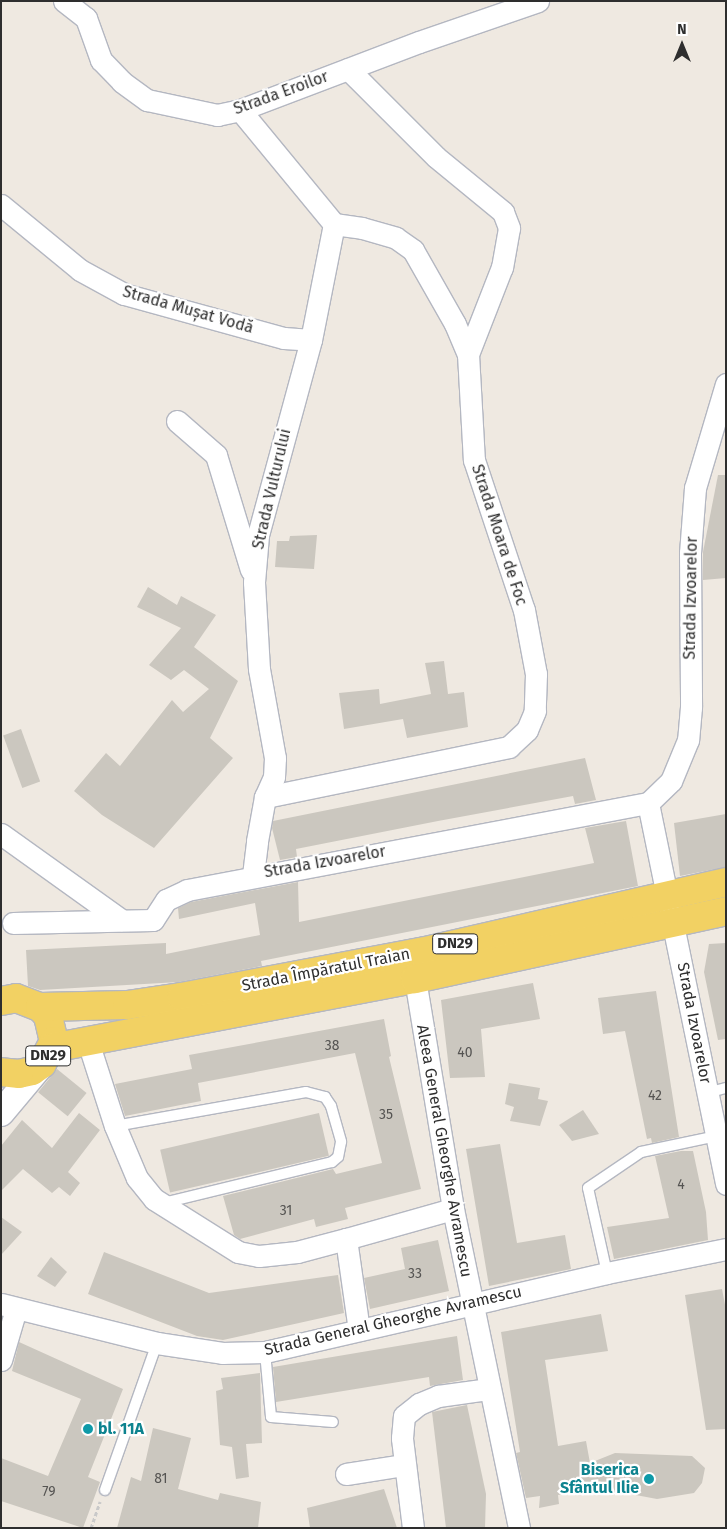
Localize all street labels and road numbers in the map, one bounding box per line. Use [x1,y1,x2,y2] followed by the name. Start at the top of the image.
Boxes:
[231,67,331,119] street label: Strada Eroilor
[120,282,256,338] street label: Strada Mușat Vodă
[249,427,295,551] street label: Strada Vulturului
[467,462,531,608] street label: Strada Moara de Foc
[680,536,702,660] street label: Strada Izvoarelor
[263,842,387,882] street label: Strada Izvoarelor
[431,932,479,956] road number: DN29
[240,944,412,996] street label: Strada Împăratul Traian
[673,961,715,1085] street label: Strada Izvoarelor
[412,1023,476,1279] street label: Aleea General Gheorghe Avramescu
[24,1044,72,1068] road number: DN29
[262,1282,524,1360] street label: Strada General Gheorghe Avramescu

